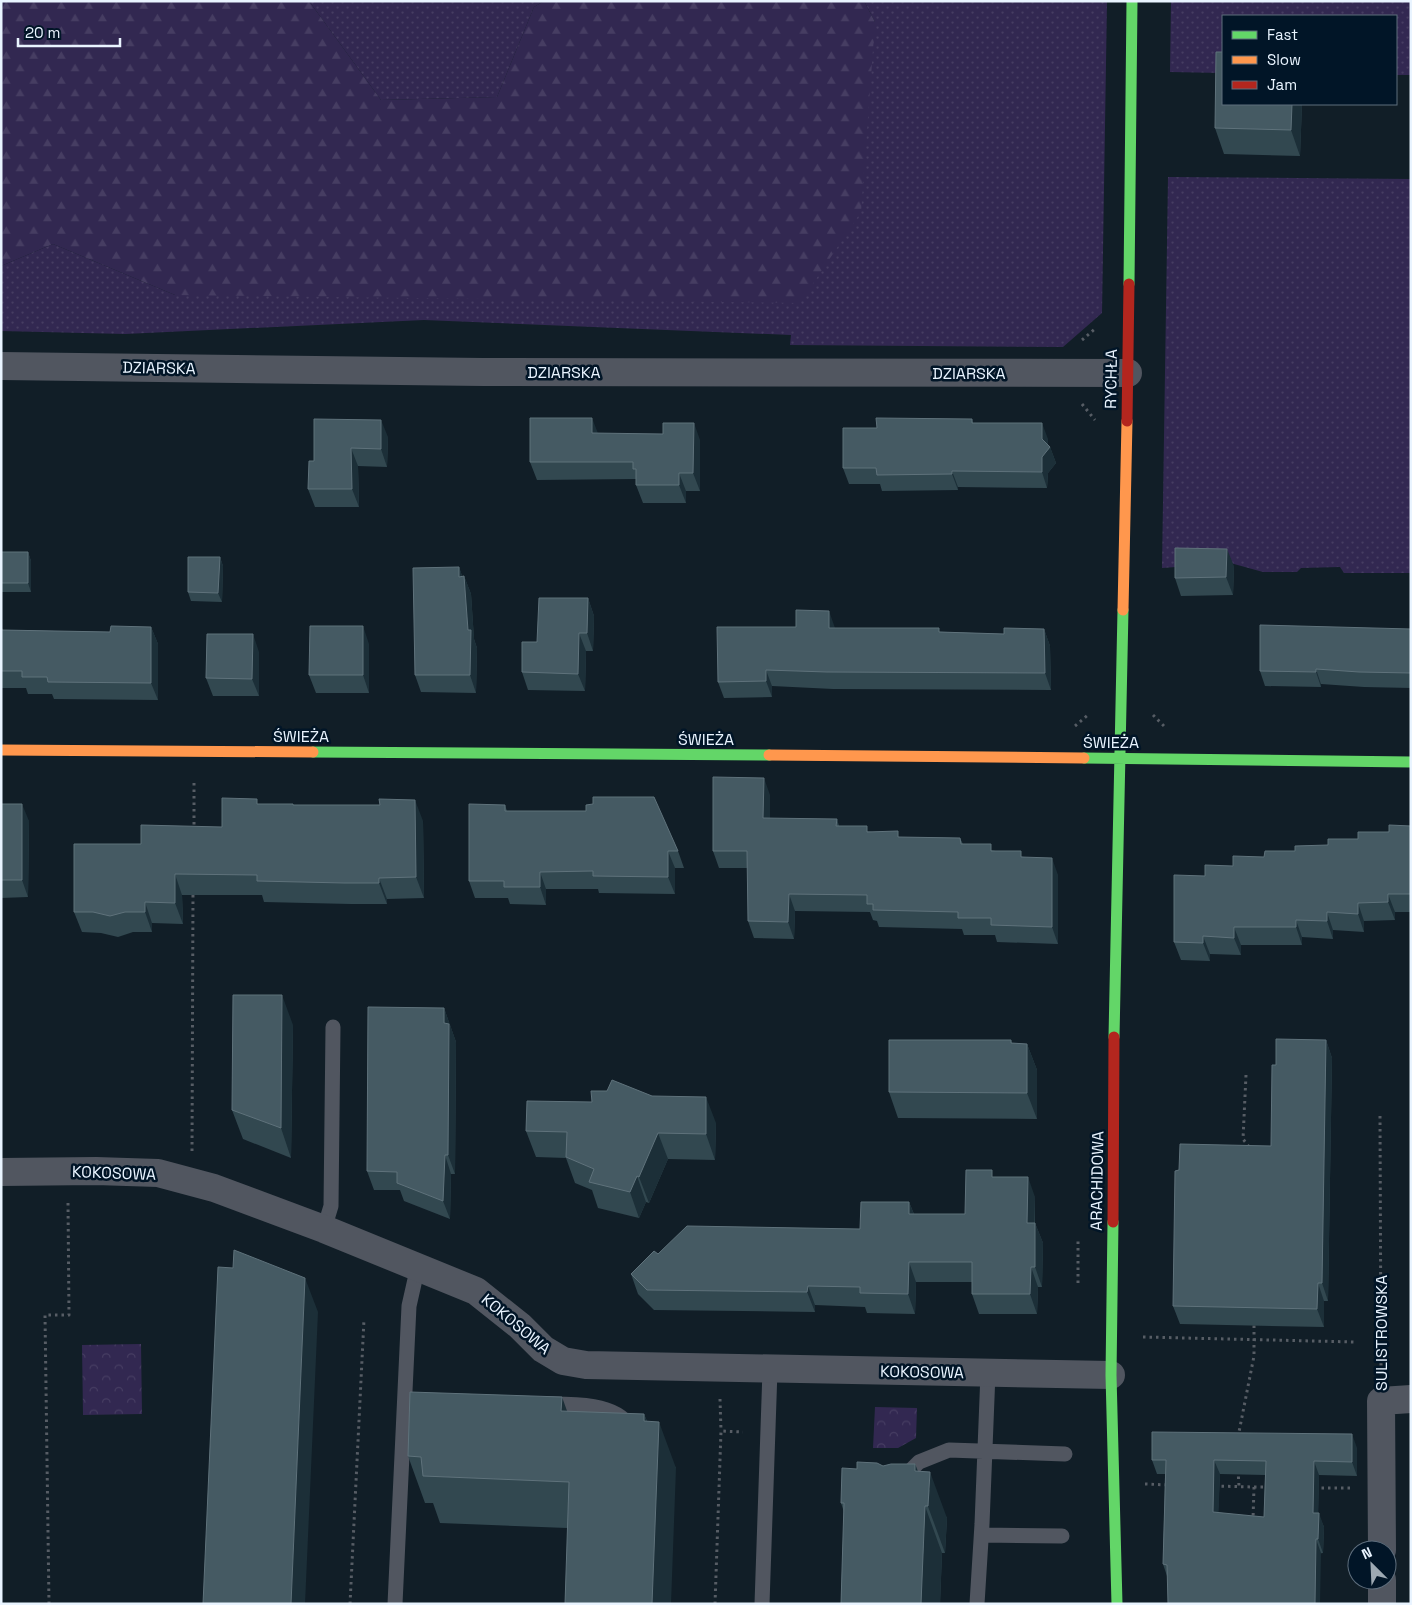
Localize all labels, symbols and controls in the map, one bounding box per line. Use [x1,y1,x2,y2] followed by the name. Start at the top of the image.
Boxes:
[18,15,120,47] scale bar
[1222,15,1397,105] legend
[25,23,60,42] text: 20 m
[1267,25,1298,44] text: Fast
[1267,50,1301,69] text: Slow
[1267,75,1297,94] text: Jam
[1100,349,1122,409] street label: RYCHŁA
[122,357,196,379] street label: DZIARSKA
[527,362,601,383] street label: DZIARSKA
[932,363,1006,384] street label: DZIARSKA
[273,726,329,747] street label: ŚWIEŻA
[678,729,734,750] street label: ŚWIEŻA
[1083,732,1139,753] street label: ŚWIEŻA
[1086,1131,1108,1231] street label: ARACHIDOWA
[72,1161,156,1185] street label: KOKOSOWA
[1371,1275,1392,1391] street label: SULISTROWSKA
[477,1289,555,1359] street label: KOKOSOWA
[880,1361,964,1383] street label: KOKOSOWA
[1347,1540,1397,1590] north arrow
[1359,1543,1375,1563] text: N

